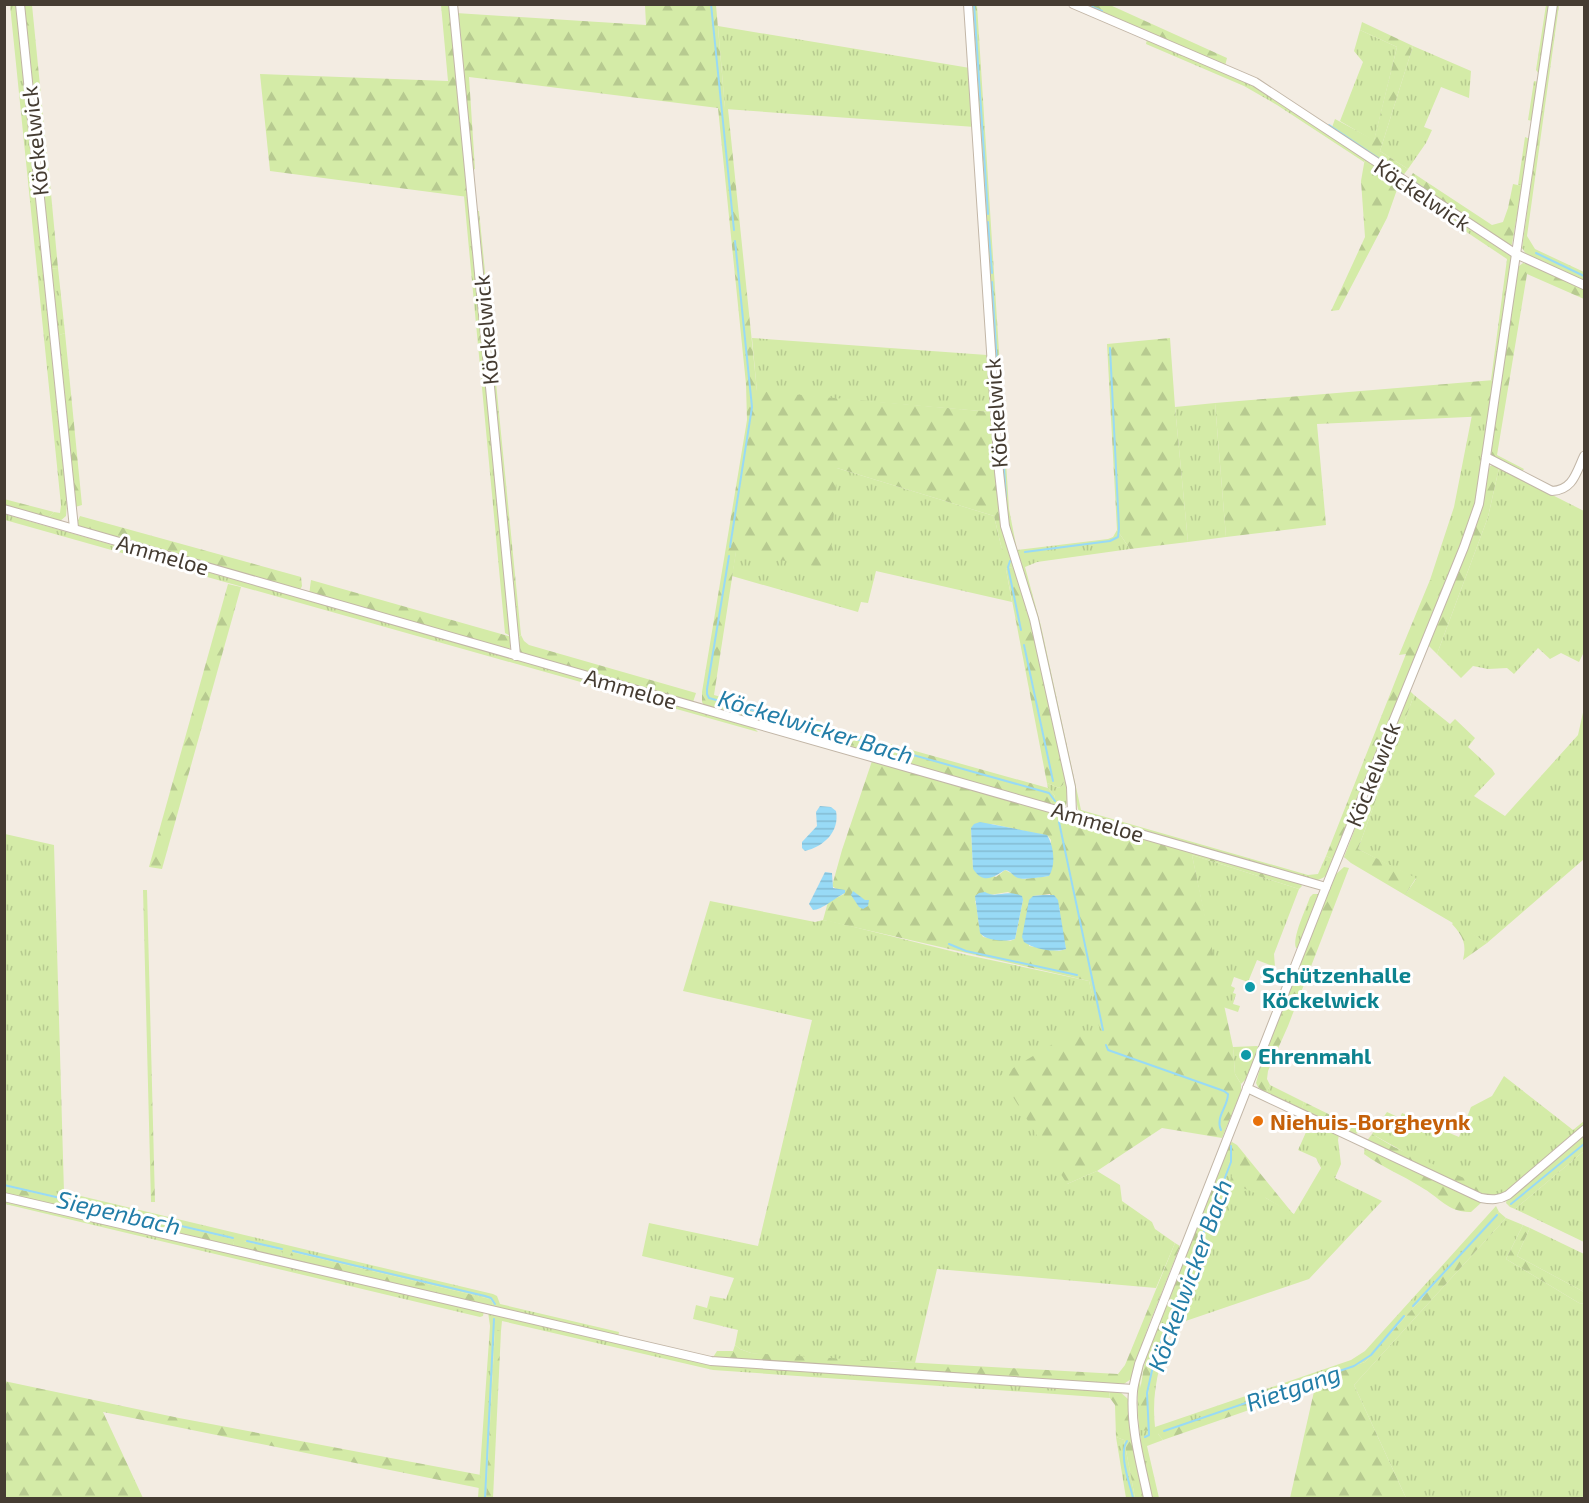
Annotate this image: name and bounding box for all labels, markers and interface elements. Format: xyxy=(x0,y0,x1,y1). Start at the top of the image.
street label: Köckelwick xyxy=(15,85,53,197)
street label: Köckelwick xyxy=(1370,152,1476,236)
street label: Köckelwick xyxy=(467,274,503,386)
street label: Köckelwick xyxy=(978,357,1012,469)
street label: Ammeloe xyxy=(114,528,212,580)
street label: Ammeloe xyxy=(582,662,680,714)
water label: Köckelwicker Bach xyxy=(715,683,917,769)
street label: Köckelwick xyxy=(1339,718,1405,830)
street label: Ammeloe xyxy=(1049,795,1147,847)
place label: Schützenhalle Köckelwick xyxy=(1262,961,1411,1012)
marker: Schützenhalle Köckelwick xyxy=(1243,980,1257,994)
place label: Ehrenmahl xyxy=(1258,1042,1372,1068)
marker: Ehrenmahl xyxy=(1239,1048,1253,1062)
place label: Niehuis-Borgheynk xyxy=(1270,1108,1471,1135)
marker: Niehuis-Borgheynk xyxy=(1251,1114,1265,1128)
water label: Köckelwicker Bach xyxy=(1141,1175,1237,1375)
water label: Siepenbach xyxy=(54,1184,184,1240)
water label: Rietgang xyxy=(1242,1357,1344,1417)

